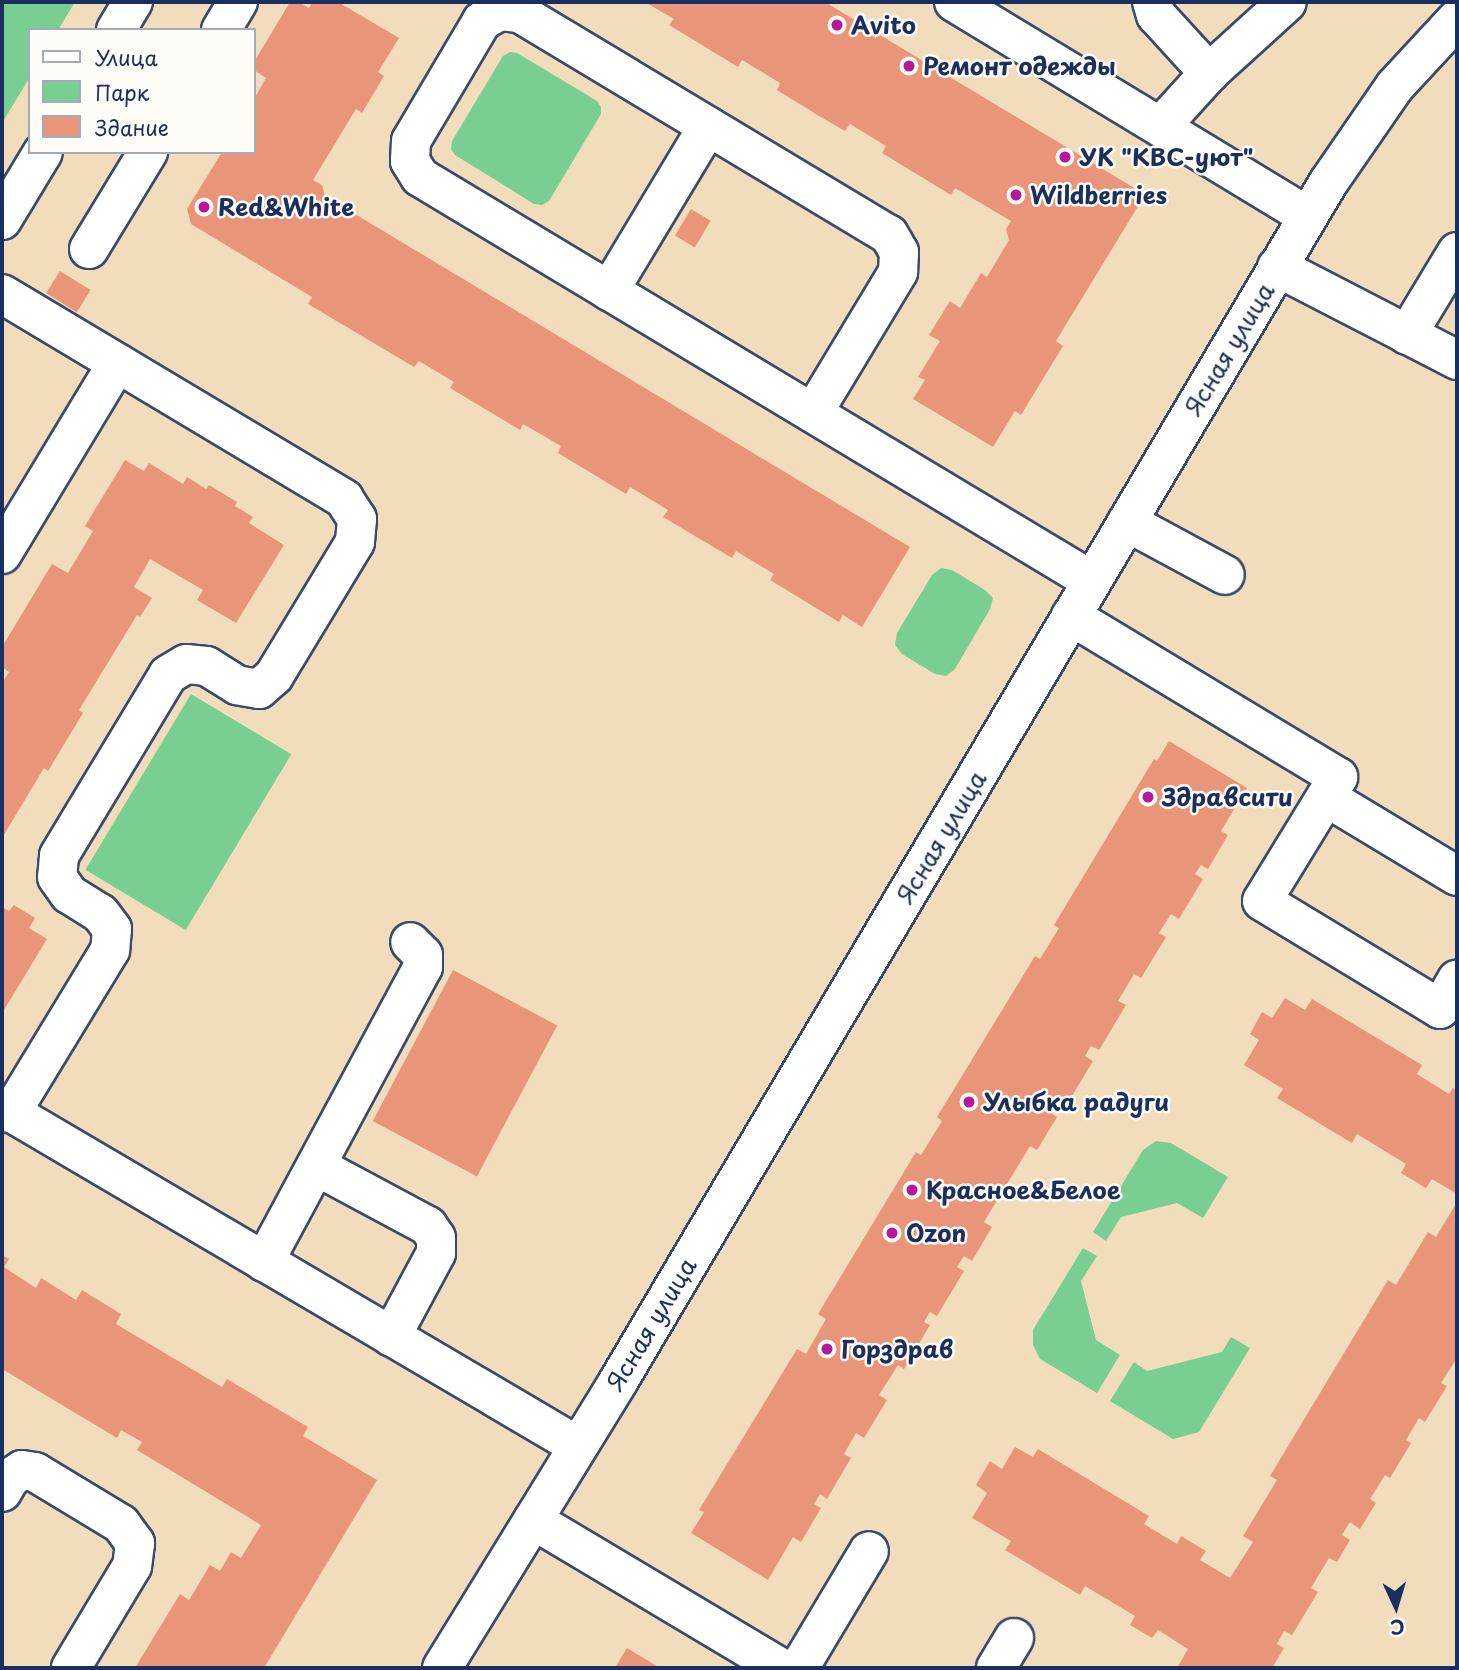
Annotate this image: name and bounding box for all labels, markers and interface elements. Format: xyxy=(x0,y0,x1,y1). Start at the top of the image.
place label: Avito xyxy=(851,11,916,39)
marker: Avito xyxy=(829,17,845,33)
legend xyxy=(28,28,256,154)
text: Улица xyxy=(95,41,158,73)
place label: Ремонт одежды xyxy=(923,52,1117,80)
marker: Ремонт одежды xyxy=(901,58,917,74)
text: Парк xyxy=(95,76,149,108)
text: Здание xyxy=(95,111,169,143)
place label: УК "КВС-уют" xyxy=(1079,143,1254,171)
marker: УК "КВС-уют" xyxy=(1057,149,1073,165)
place label: Wildberries xyxy=(1030,181,1167,209)
marker: Wildberries xyxy=(1008,187,1024,203)
place label: Red&White xyxy=(218,193,354,221)
marker: Red&White xyxy=(196,199,212,215)
street label: Ясная улица xyxy=(1178,277,1280,421)
street label: Ясная улица xyxy=(890,765,992,909)
place label: Здравсити xyxy=(1162,783,1293,811)
marker: Здравсити xyxy=(1140,789,1156,805)
place label: Улыбка радуги xyxy=(983,1088,1171,1116)
marker: Улыбка радуги xyxy=(961,1094,977,1110)
place label: Красное&Белое xyxy=(926,1176,1120,1204)
marker: Красное&Белое xyxy=(904,1182,920,1198)
place label: Ozon xyxy=(906,1219,966,1247)
marker: Ozon xyxy=(884,1225,900,1241)
street label: Ясная улица xyxy=(600,1252,702,1396)
place label: Горздрав xyxy=(841,1335,953,1363)
marker: Горздрав xyxy=(819,1341,835,1357)
north arrow xyxy=(1361,1572,1431,1642)
text: С xyxy=(1389,1613,1406,1642)

